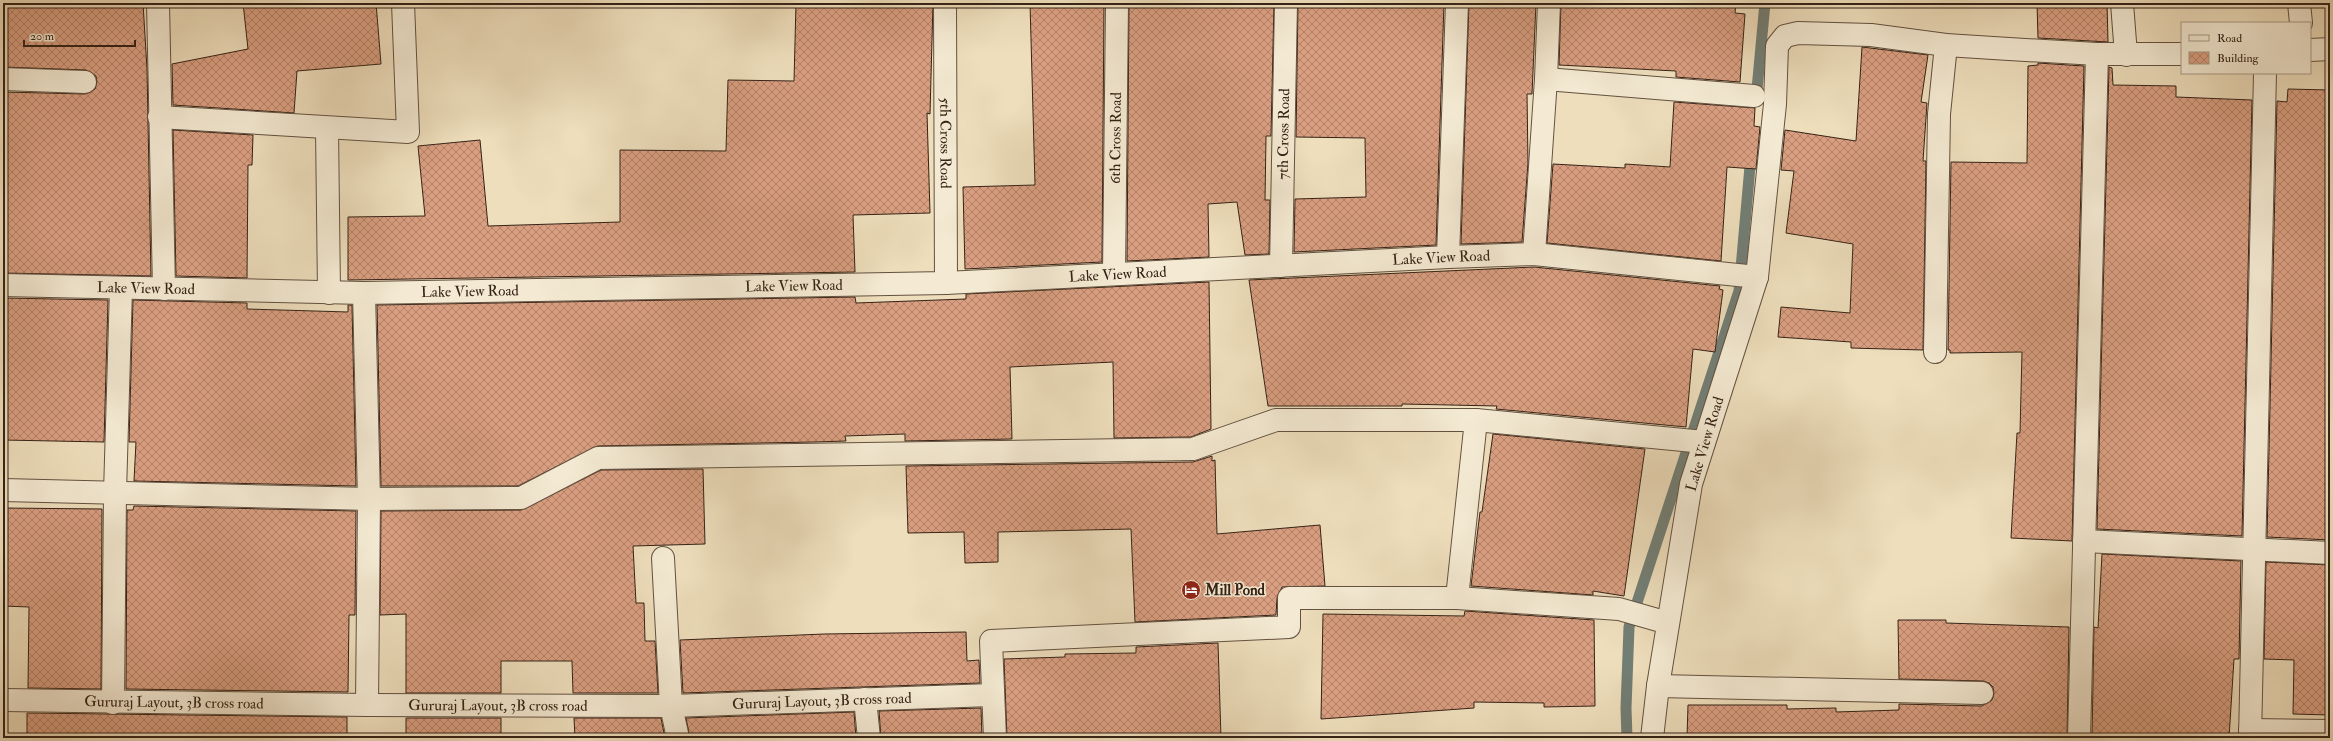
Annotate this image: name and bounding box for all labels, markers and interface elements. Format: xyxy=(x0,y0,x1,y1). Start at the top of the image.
scale bar xyxy=(24,22,135,48)
legend xyxy=(2181,22,2311,74)
text: 20 m xyxy=(30,29,55,44)
text: Road xyxy=(2217,31,2242,46)
text: Building xyxy=(2217,51,2260,66)
street label: 7th Cross Road xyxy=(1273,88,1294,180)
street label: 6th Cross Road xyxy=(1105,91,1126,184)
street label: 5th Cross Road xyxy=(936,97,955,189)
street label: Lake View Road xyxy=(1392,246,1491,269)
street label: Lake View Road xyxy=(1068,262,1168,286)
street label: Lake View Road xyxy=(745,275,844,296)
street label: Lake View Road xyxy=(97,278,196,299)
street label: Lake View Road xyxy=(421,281,520,302)
street label: Lake View Road xyxy=(1682,394,1729,494)
hotel icon: Mill Pond xyxy=(1180,579,1202,601)
place label: Mill Pond xyxy=(1204,581,1266,600)
street label: Gururaj Layout, 3B cross road xyxy=(732,688,913,713)
street label: Gururaj Layout, 3B cross road xyxy=(84,692,264,713)
street label: Gururaj Layout, 3B cross road xyxy=(408,696,588,715)

